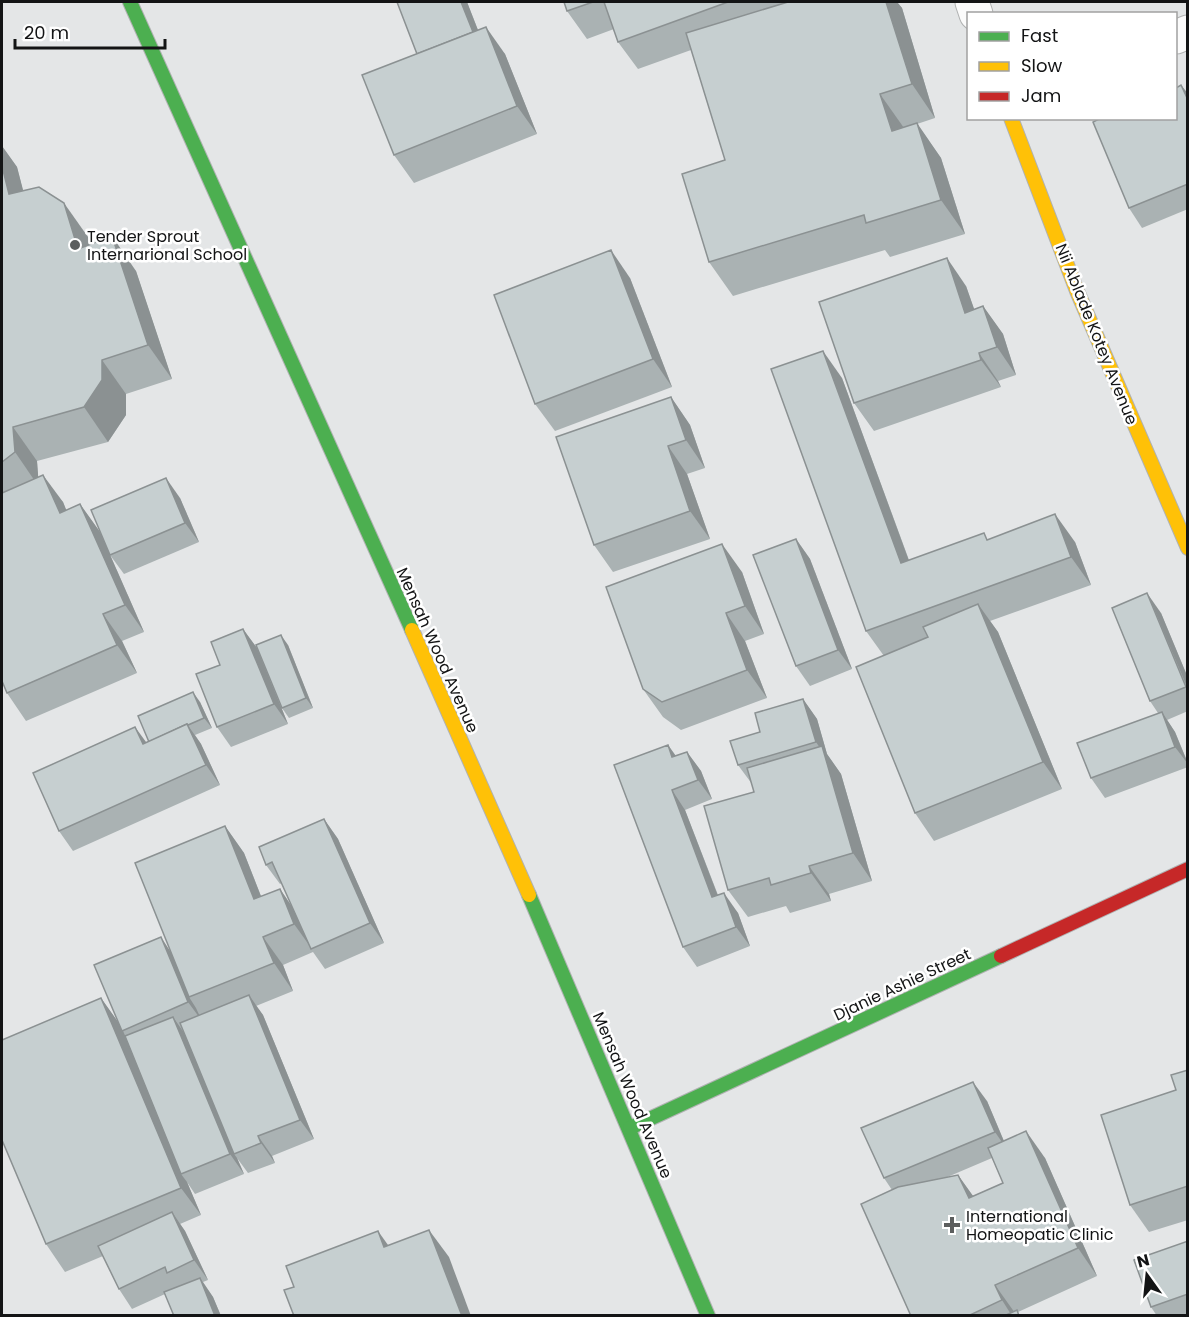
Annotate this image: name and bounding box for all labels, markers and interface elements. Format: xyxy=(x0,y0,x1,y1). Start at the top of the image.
scale bar xyxy=(15,12,165,50)
legend xyxy=(967,12,1177,120)
text: 20 m xyxy=(24,20,69,45)
text: Fast xyxy=(1021,23,1058,48)
text: Slow xyxy=(1021,53,1063,78)
text: Jam xyxy=(1021,83,1061,108)
place label: Tender Sprout Internarional School xyxy=(87,225,247,266)
marker: Tender Sprout Internarional School xyxy=(68,238,82,252)
street label: Nii Ablade Kotey Avenue xyxy=(1050,240,1144,428)
street label: Mensah Wood Avenue xyxy=(391,564,484,737)
street label: Djanie Ashie Street xyxy=(830,943,975,1026)
street label: Mensah Wood Avenue xyxy=(587,1008,678,1182)
place label: International Homeopatic Clinic xyxy=(966,1205,1114,1246)
marker: International Homeopatic Clinic xyxy=(943,1216,961,1234)
north arrow xyxy=(1117,1245,1177,1305)
text: N xyxy=(1134,1248,1152,1274)

